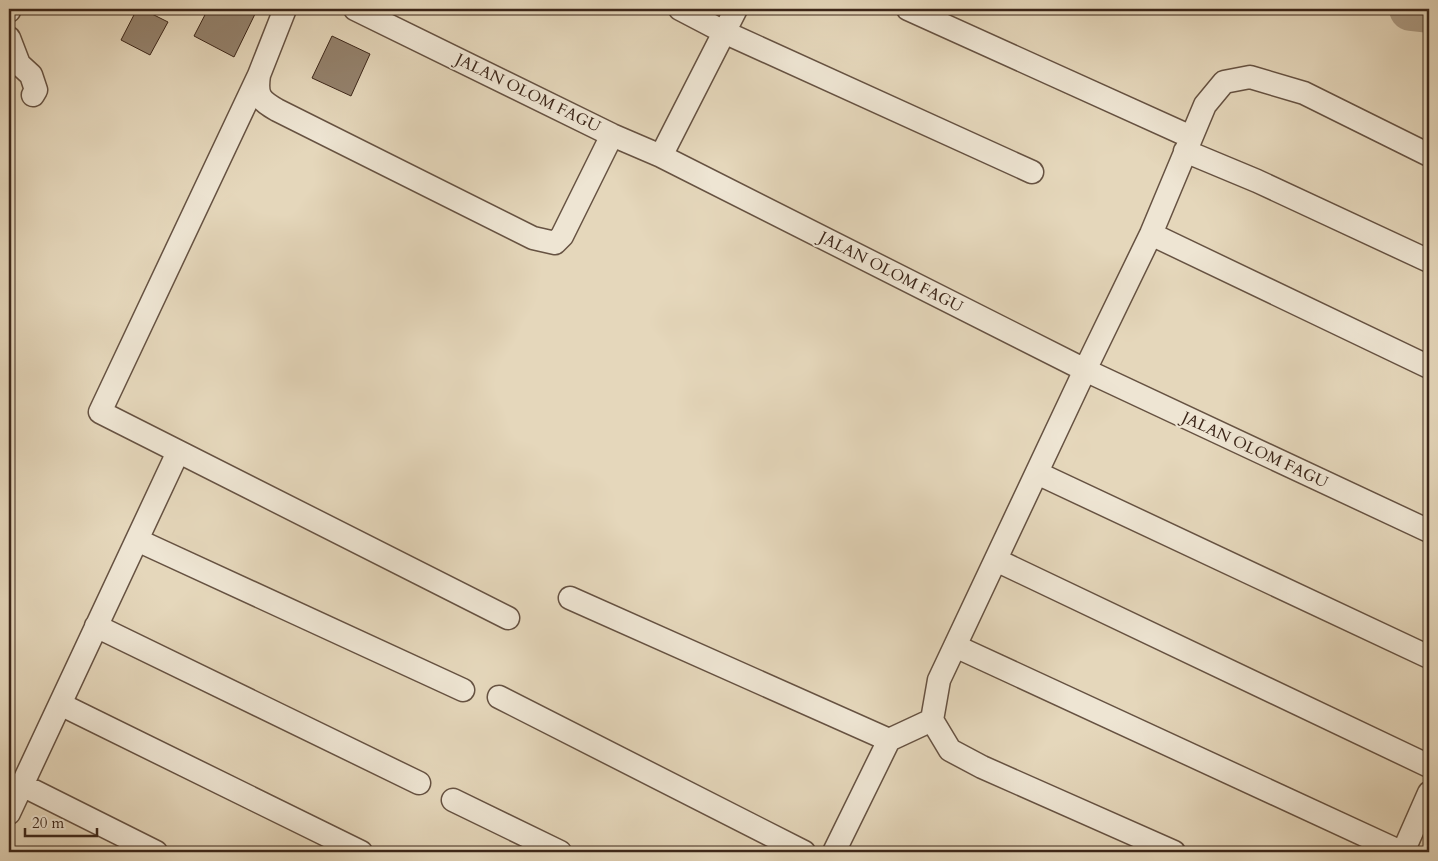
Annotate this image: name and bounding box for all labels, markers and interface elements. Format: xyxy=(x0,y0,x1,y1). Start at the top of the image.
street label: JALAN OLOM FAGU xyxy=(450,47,604,138)
street label: JALAN OLOM FAGU xyxy=(814,225,967,318)
street label: JALAN OLOM FAGU xyxy=(1177,406,1332,494)
scale bar xyxy=(25,806,98,838)
text: 20 m xyxy=(32,813,64,833)

